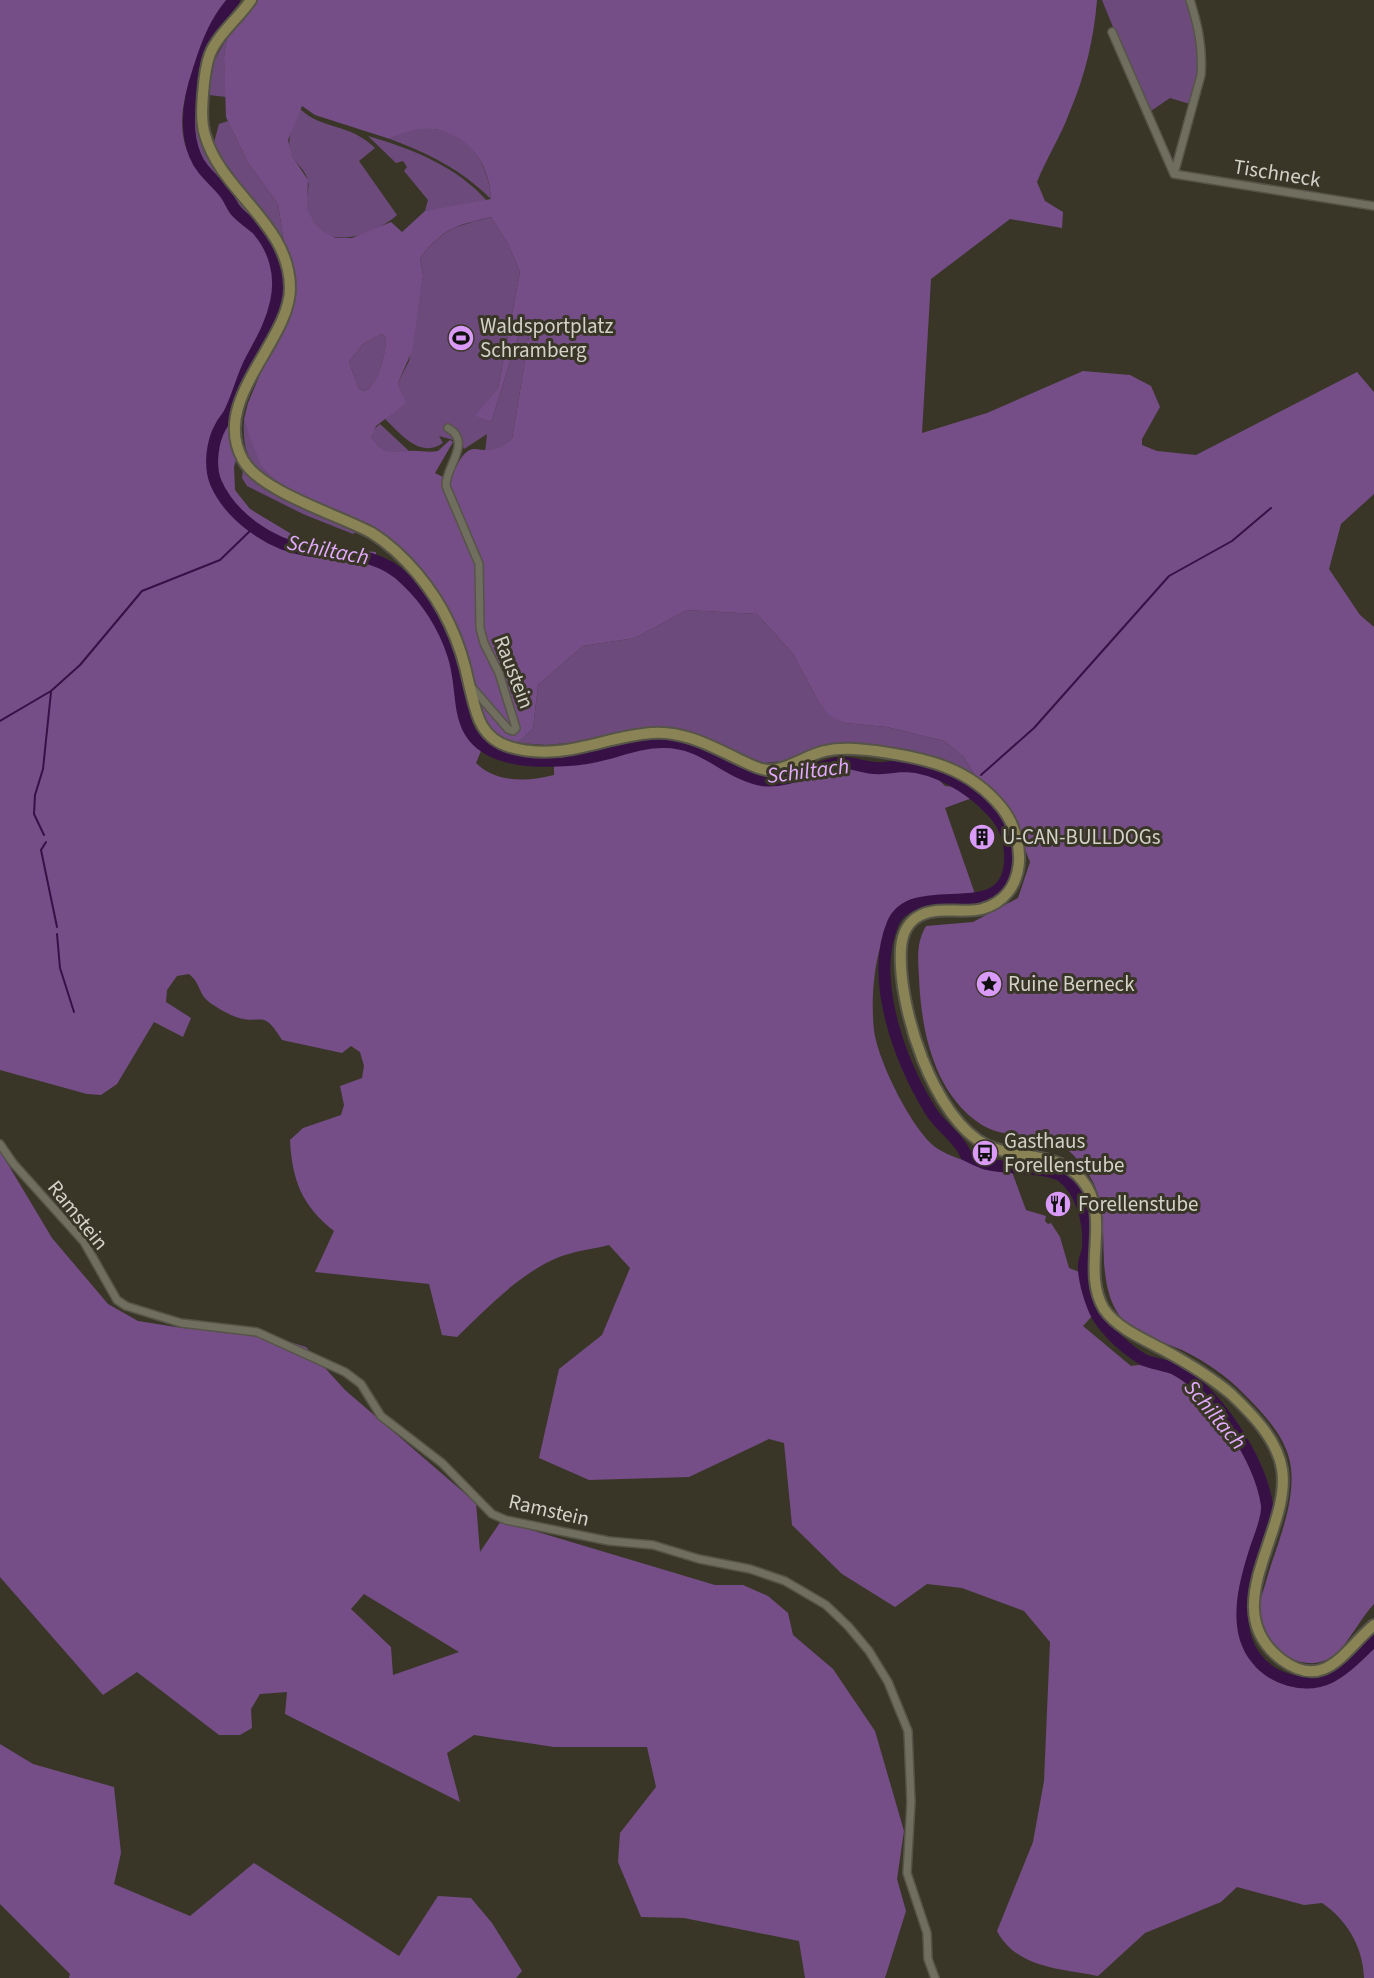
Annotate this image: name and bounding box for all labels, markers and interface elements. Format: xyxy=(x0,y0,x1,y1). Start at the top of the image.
street label: Tischneck xyxy=(1231,151,1323,195)
place label: Waldsportplatz Schramberg xyxy=(480,311,613,365)
sports icon: Waldsportplatz Schramberg xyxy=(446,323,476,353)
water label: Schiltach xyxy=(284,526,372,574)
street label: Raustein xyxy=(486,631,542,713)
water label: Schiltach xyxy=(765,750,851,792)
building icon: U-CAN-BULLDOGs xyxy=(967,822,997,852)
place label: U-CAN-BULLDOGs xyxy=(1002,822,1161,852)
place icon: Ruine Berneck xyxy=(974,969,1004,999)
place label: Ruine Berneck xyxy=(1008,969,1135,999)
place label: Gasthaus Forellenstube xyxy=(1004,1126,1125,1180)
bus stop icon: Gasthaus Forellenstube xyxy=(970,1138,1000,1168)
street label: Ramstein xyxy=(41,1174,115,1256)
restaurant icon: Forellenstube xyxy=(1043,1189,1073,1219)
place label: Forellenstube xyxy=(1078,1189,1199,1219)
water label: Schiltach xyxy=(1176,1373,1254,1457)
street label: Ramstein xyxy=(506,1486,592,1534)

